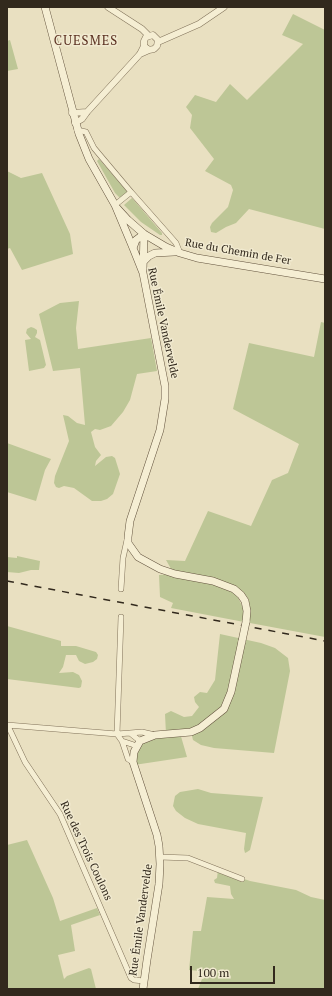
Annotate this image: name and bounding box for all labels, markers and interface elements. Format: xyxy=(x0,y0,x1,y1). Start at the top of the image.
district label: CUESMES xyxy=(54,33,118,49)
street label: Rue du Chemin de Fer xyxy=(184,236,292,268)
street label: Rue Émile Vandervelde xyxy=(145,266,181,380)
street label: Rue des Trois Coulons xyxy=(57,799,115,903)
street label: Rue Émile Vandervelde xyxy=(127,863,155,977)
scale bar xyxy=(192,958,277,984)
text: 100 m xyxy=(197,965,229,980)

